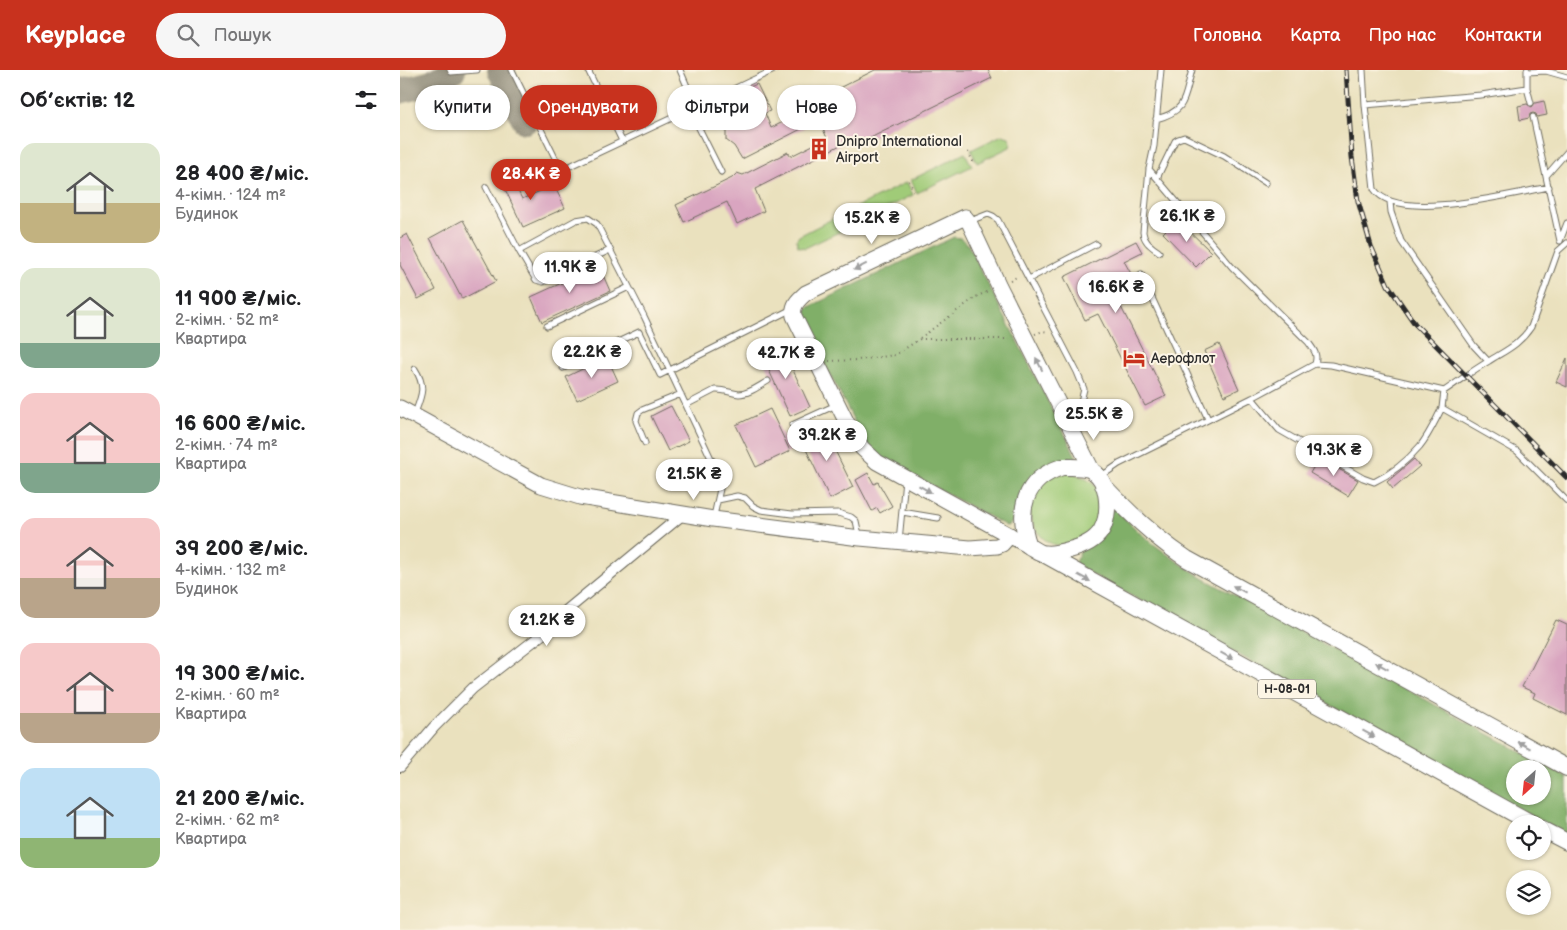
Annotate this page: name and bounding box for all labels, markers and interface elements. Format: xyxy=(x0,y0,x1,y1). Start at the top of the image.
search box xyxy=(156,13,506,58)
text: Keyplace xyxy=(25,21,126,50)
icon: search xyxy=(174,21,202,49)
text: Пошук xyxy=(214,24,271,47)
text: Головна xyxy=(1193,25,1262,46)
text: Карта xyxy=(1290,25,1341,46)
text: Про нас xyxy=(1369,25,1436,46)
text: Контакти xyxy=(1464,25,1542,46)
chip: Купити xyxy=(415,85,510,130)
chip: Орендувати xyxy=(520,85,657,130)
chip: Фільтри xyxy=(667,85,767,130)
chip: Нове xyxy=(777,85,856,130)
icon: filters xyxy=(352,86,380,114)
text: Об’єктів: 12 xyxy=(20,88,135,113)
place label: Dnipro International Airport xyxy=(836,133,962,166)
building icon: Dnipro International Airport xyxy=(806,136,832,162)
pin: 28.4K ₴ xyxy=(485,158,577,201)
text: 28 400 ₴/міс. xyxy=(175,161,309,186)
icon: home xyxy=(60,163,120,223)
text: 28.4K ₴ xyxy=(502,165,560,184)
text: 4-кімн. · 124 m² xyxy=(175,186,286,205)
pin: 26.1K ₴ xyxy=(1141,200,1233,243)
pin: 15.2K ₴ xyxy=(826,202,918,245)
text: Будинок xyxy=(175,205,238,224)
text: 26.1K ₴ xyxy=(1159,207,1215,226)
text: 15.2K ₴ xyxy=(845,209,899,228)
pin: 11.9K ₴ xyxy=(524,252,616,294)
text: 11.9K ₴ xyxy=(544,258,596,277)
one-way arrow xyxy=(852,263,867,271)
pin: 16.6K ₴ xyxy=(1070,272,1162,314)
text: 16.6K ₴ xyxy=(1088,278,1144,297)
text: 11 900 ₴/міс. xyxy=(175,286,301,311)
icon: home xyxy=(60,288,120,348)
text: 2-кімн. · 52 m² xyxy=(175,311,279,330)
text: Квартира xyxy=(175,330,247,349)
pin: 22.2K ₴ xyxy=(546,336,638,379)
pin: 42.7K ₴ xyxy=(740,338,832,380)
text: 22.2K ₴ xyxy=(563,343,621,362)
text: 42.7K ₴ xyxy=(757,344,815,363)
hotel icon: Аерофлот xyxy=(1121,345,1147,371)
place label: Аерофлот xyxy=(1150,350,1216,367)
one-way arrow xyxy=(1035,357,1043,371)
pin: 25.5K ₴ xyxy=(1048,398,1140,441)
text: 25.5K ₴ xyxy=(1065,405,1123,424)
text: 16 600 ₴/міс. xyxy=(175,411,305,436)
icon: home xyxy=(60,413,120,473)
pin: 39.2K ₴ xyxy=(781,420,873,462)
text: 39.2K ₴ xyxy=(798,426,856,445)
pin: 19.3K ₴ xyxy=(1288,434,1380,477)
text: 2-кімн. · 74 m² xyxy=(175,436,278,455)
text: 19.3K ₴ xyxy=(1307,441,1361,460)
text: Квартира xyxy=(175,455,247,474)
pin: 21.5K ₴ xyxy=(648,458,740,501)
text: 21.5K ₴ xyxy=(667,465,721,484)
one-way arrow xyxy=(918,485,932,493)
text: 39 200 ₴/міс. xyxy=(175,536,308,561)
icon: home xyxy=(60,538,120,598)
text: 4-кімн. · 132 m² xyxy=(175,561,286,580)
one-way arrow xyxy=(1077,574,1091,582)
text: Будинок xyxy=(175,580,238,599)
one-way arrow xyxy=(1232,585,1246,593)
pin: 21.2K ₴ xyxy=(501,604,593,647)
text: 21.2K ₴ xyxy=(520,611,574,630)
one-way arrow xyxy=(1219,652,1234,660)
text: 19 300 ₴/міс. xyxy=(175,661,305,686)
one-way arrow xyxy=(1375,662,1388,671)
icon: home xyxy=(60,663,120,723)
road number: Н-08-01 xyxy=(1258,680,1316,698)
text: 2-кімн. · 60 m² xyxy=(175,686,280,705)
text: Квартира xyxy=(175,705,247,724)
one-way arrow xyxy=(1362,730,1377,738)
one-way arrow xyxy=(1517,740,1531,749)
north arrow xyxy=(1506,760,1551,805)
map controls xyxy=(1506,760,1551,915)
text: 21 200 ₴/міс. xyxy=(175,786,304,811)
icon: home xyxy=(60,788,120,848)
text: 2-кімн. · 62 m² xyxy=(175,811,280,830)
button: locate xyxy=(1506,815,1551,860)
text: Квартира xyxy=(175,830,247,849)
button: layers xyxy=(1506,870,1551,915)

